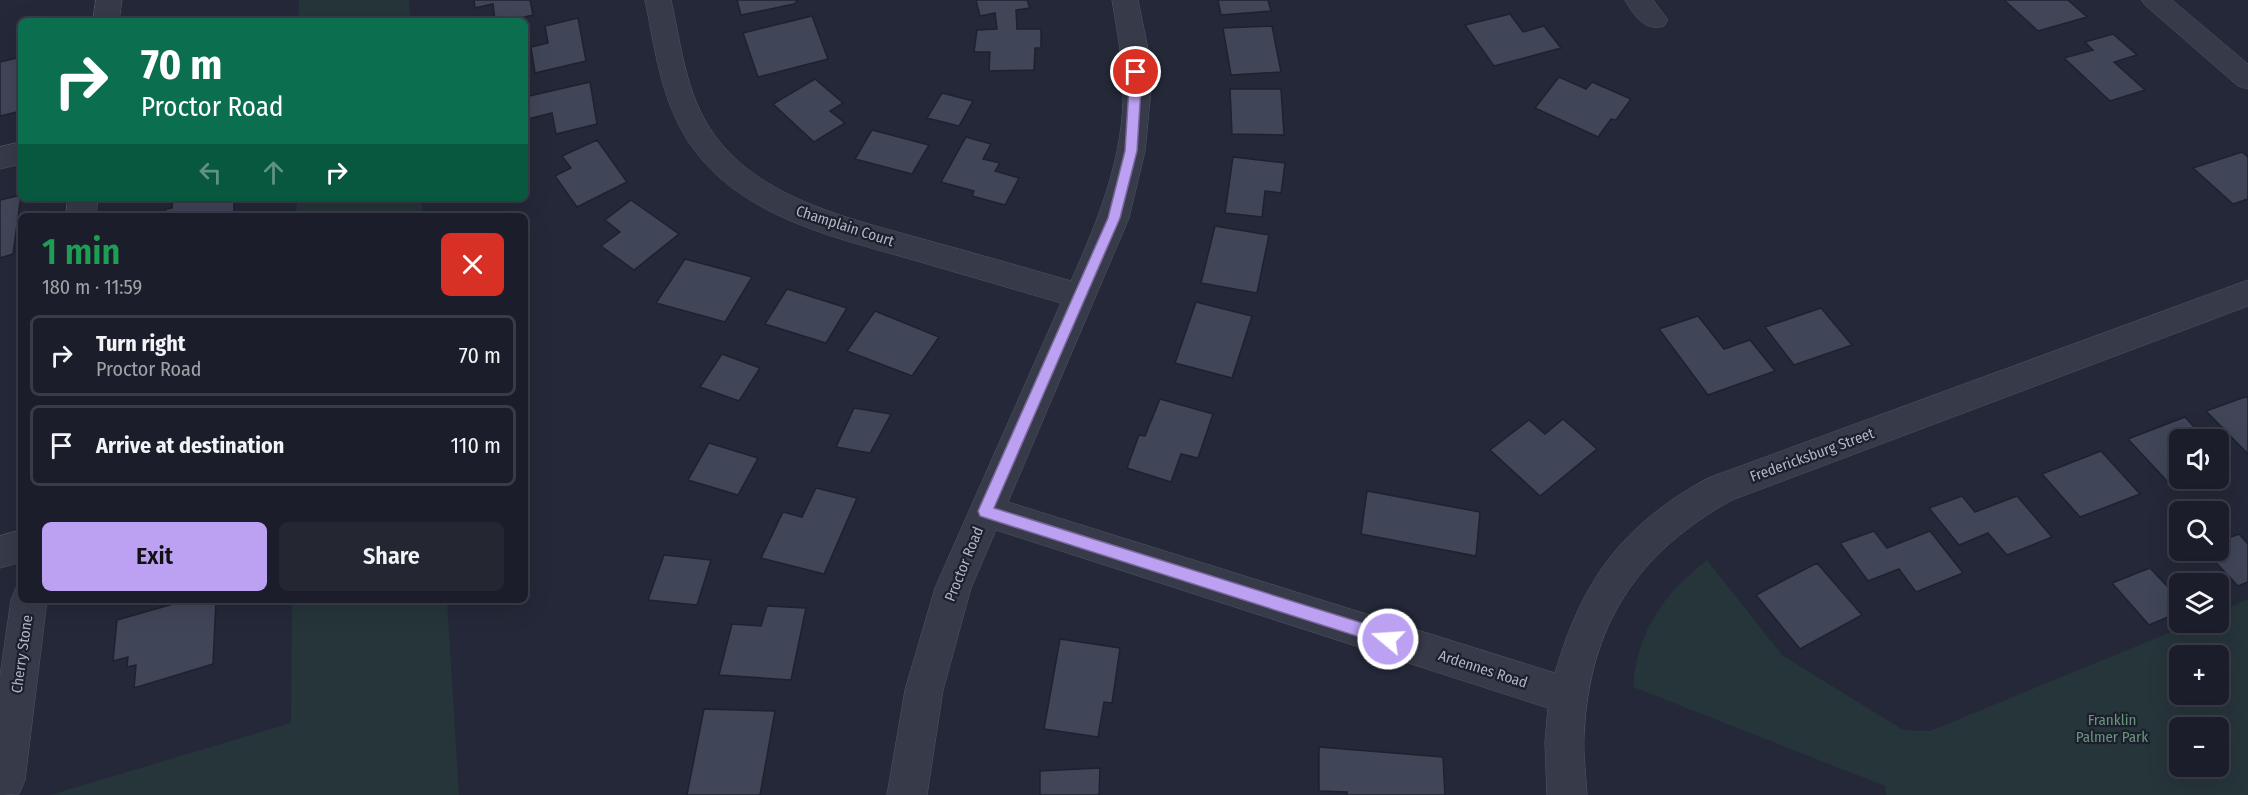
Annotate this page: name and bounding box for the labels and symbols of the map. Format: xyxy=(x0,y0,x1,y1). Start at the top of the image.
pin xyxy=(1110,46,1161,97)
street label: Champlain Court xyxy=(794,202,896,250)
street label: Fredericksburg Street xyxy=(1747,424,1877,486)
street label: Proctor Road xyxy=(941,524,987,604)
position arrow xyxy=(1356,607,1420,671)
street label: Cherry Stone xyxy=(8,614,36,694)
street label: Ardennes Road xyxy=(1436,646,1530,692)
park label: Franklin Palmer Park xyxy=(2076,711,2148,746)

